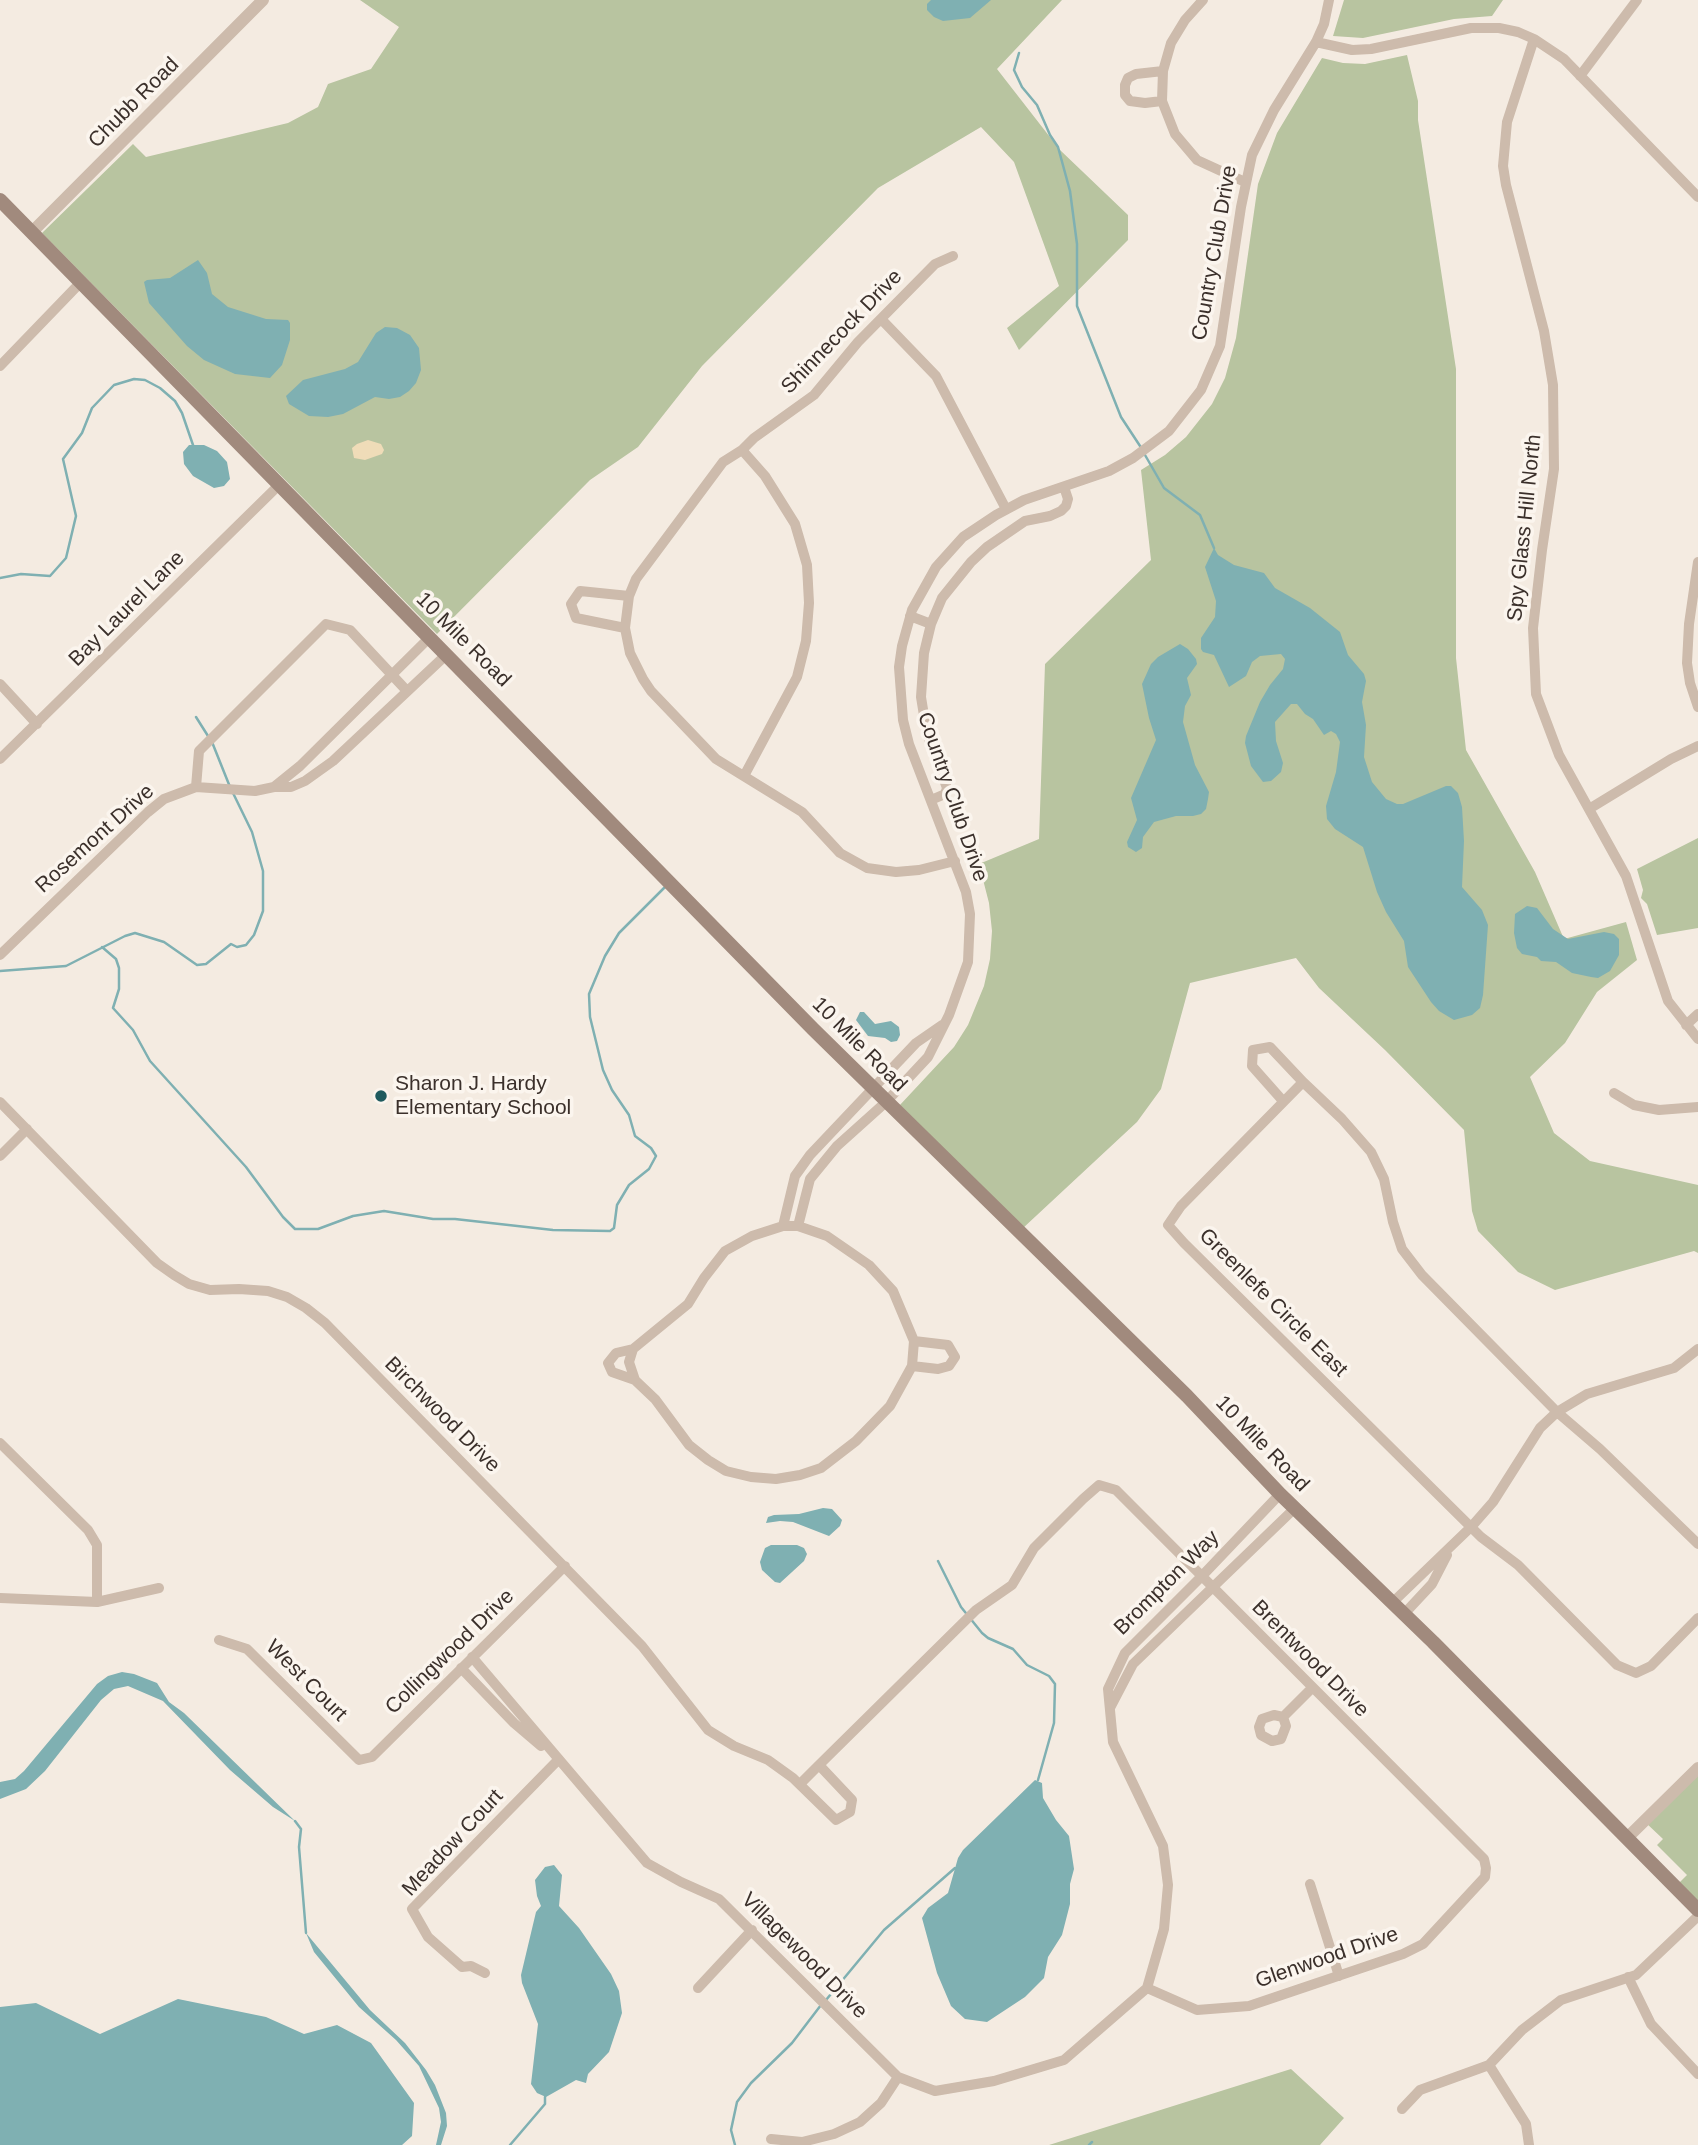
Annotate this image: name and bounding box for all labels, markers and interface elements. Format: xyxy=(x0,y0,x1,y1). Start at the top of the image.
street label: Chubb Road xyxy=(83,52,185,154)
street label: Country Club Drive xyxy=(1187,163,1243,343)
street label: Shinnecock Drive xyxy=(776,264,908,400)
street label: Spy Glass Hill North xyxy=(1503,433,1547,623)
street label: Bay Laurel Lane xyxy=(64,546,190,672)
street label: 10 Mile Road xyxy=(410,587,516,693)
street label: Country Club Drive xyxy=(911,709,993,885)
street label: Rosemont Drive xyxy=(31,779,159,899)
street label: 10 Mile Road xyxy=(806,992,912,1098)
place label: Sharon J. Hardy Elementary School xyxy=(395,1071,571,1121)
marker: Sharon J. Hardy Elementary School xyxy=(373,1088,389,1104)
street label: Greenlefe Circle East xyxy=(1194,1224,1352,1382)
street label: Birchwood Drive xyxy=(379,1352,505,1478)
street label: 10 Mile Road xyxy=(1210,1391,1314,1497)
street label: Brompton Way xyxy=(1109,1525,1225,1641)
street label: Collingwood Drive xyxy=(380,1584,520,1720)
street label: Brentwood Drive xyxy=(1246,1595,1374,1723)
street label: West Court xyxy=(260,1635,352,1727)
street label: Meadow Court xyxy=(397,1784,509,1902)
street label: Villagewood Drive xyxy=(736,1888,872,2024)
street label: Glenwood Drive xyxy=(1252,1922,1402,1994)

